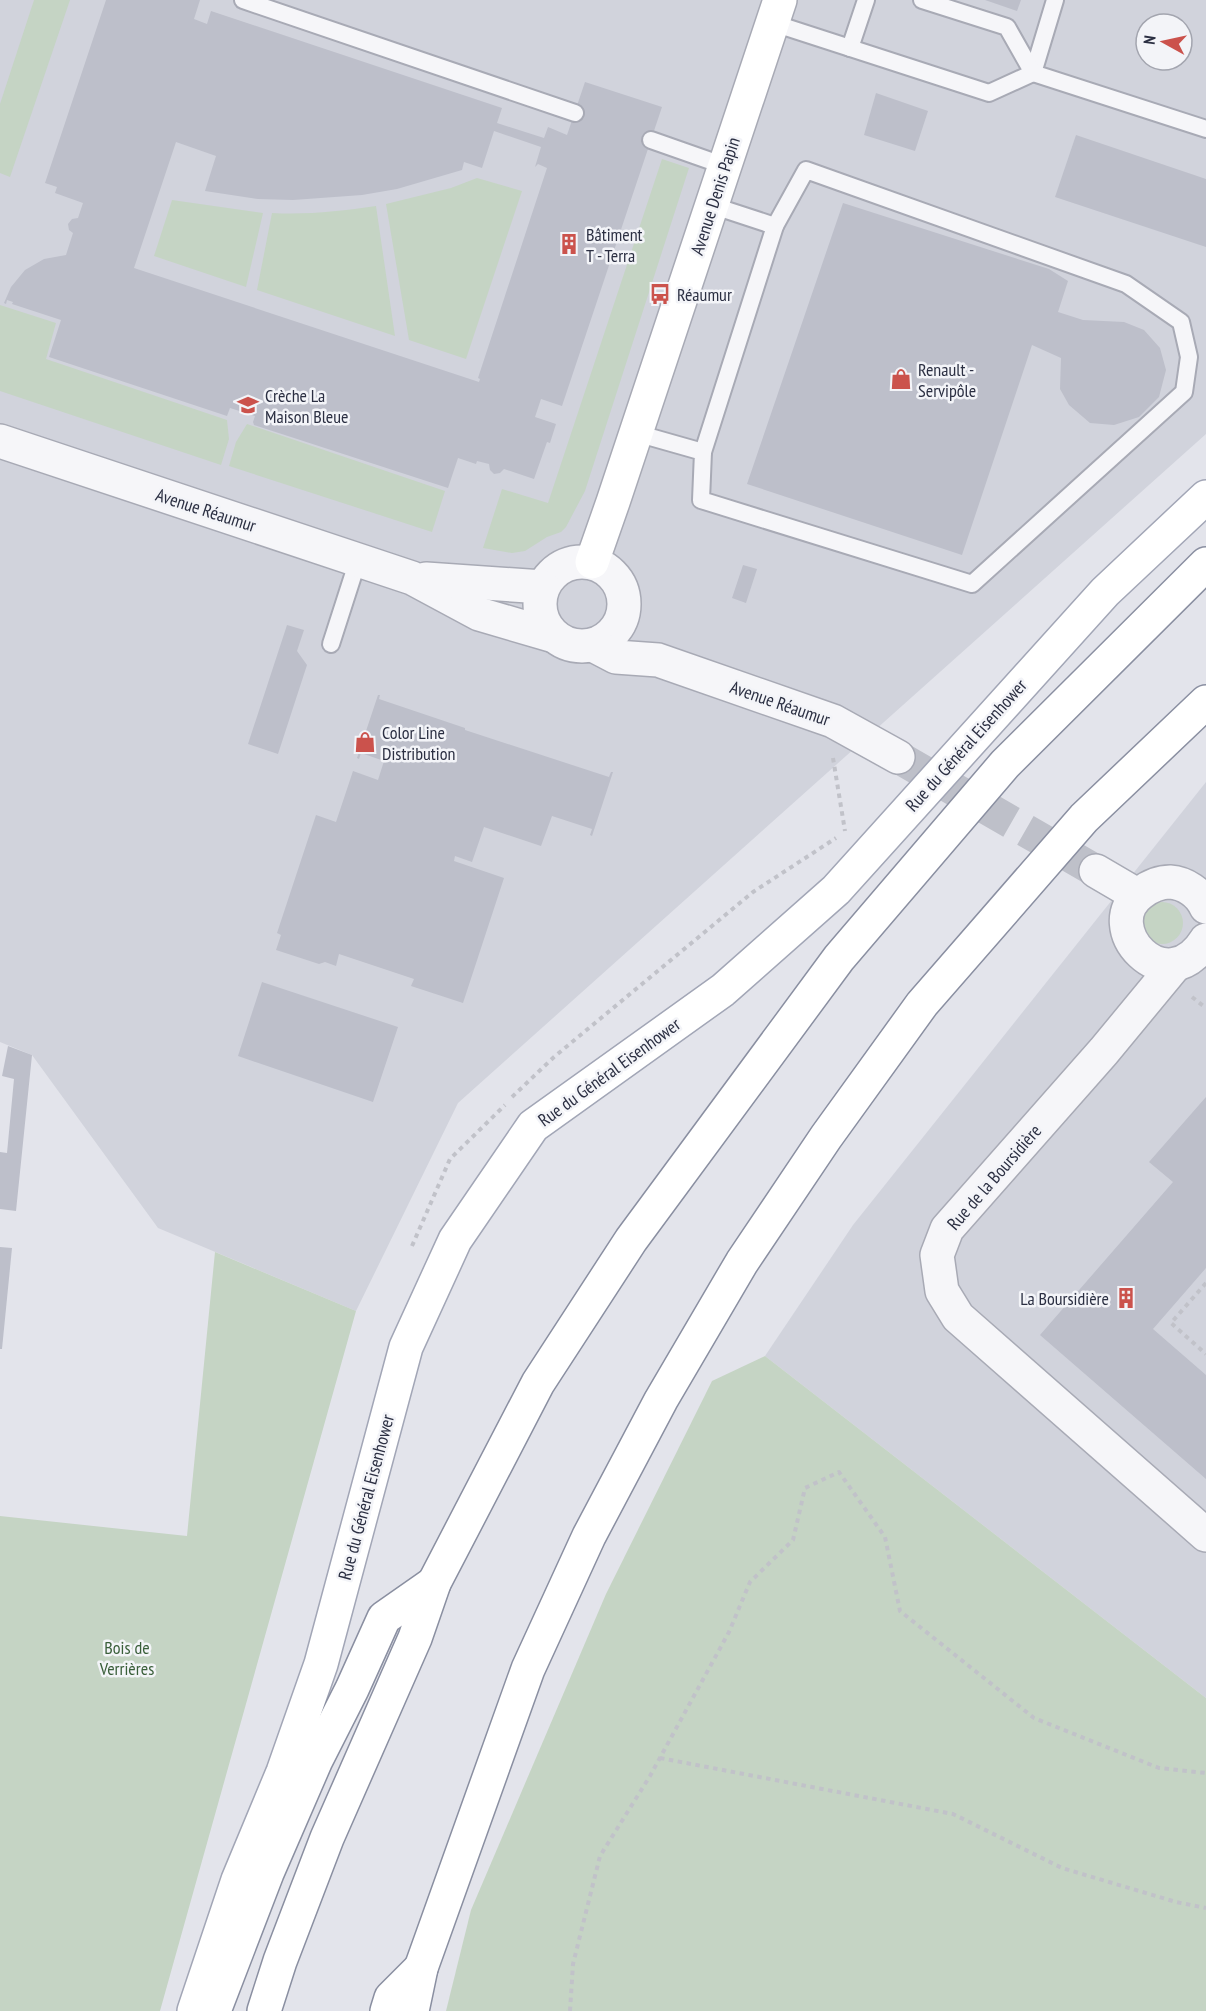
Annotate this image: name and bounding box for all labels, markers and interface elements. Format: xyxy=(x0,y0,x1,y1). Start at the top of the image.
north arrow xyxy=(1134,12,1194,72)
text: N xyxy=(1139,34,1160,46)
street label: Avenue Denis Papin xyxy=(685,134,745,258)
place label: Bâtiment T - Terra xyxy=(586,223,643,267)
building icon: Bâtiment T - Terra xyxy=(557,232,581,256)
bus stop icon: Réaumur xyxy=(648,282,672,306)
place label: Réaumur xyxy=(677,283,732,306)
place label: Renault - Servipôle xyxy=(918,358,976,402)
shop icon: Renault - Servipôle xyxy=(889,367,913,391)
place label: Crèche La Maison Bleue xyxy=(265,384,349,428)
school or university icon: Crèche La Maison Bleue xyxy=(236,393,260,417)
street label: Avenue Réaumur xyxy=(153,483,259,537)
street label: Rue du Général Eisenhower xyxy=(900,674,1032,816)
street label: Avenue Réaumur xyxy=(727,675,833,731)
place label: Color Line Distribution xyxy=(382,721,455,765)
shop icon: Color Line Distribution xyxy=(353,730,377,754)
street label: Rue du Général Eisenhower xyxy=(533,1013,685,1131)
street label: Rue de la Boursidière xyxy=(942,1119,1046,1235)
building icon: La Boursidière xyxy=(1114,1286,1138,1310)
place label: La Boursidière xyxy=(1020,1287,1109,1310)
street label: Rue du Général Eisenhower xyxy=(333,1412,399,1582)
park label: Bois de Verrières xyxy=(99,1636,154,1680)

